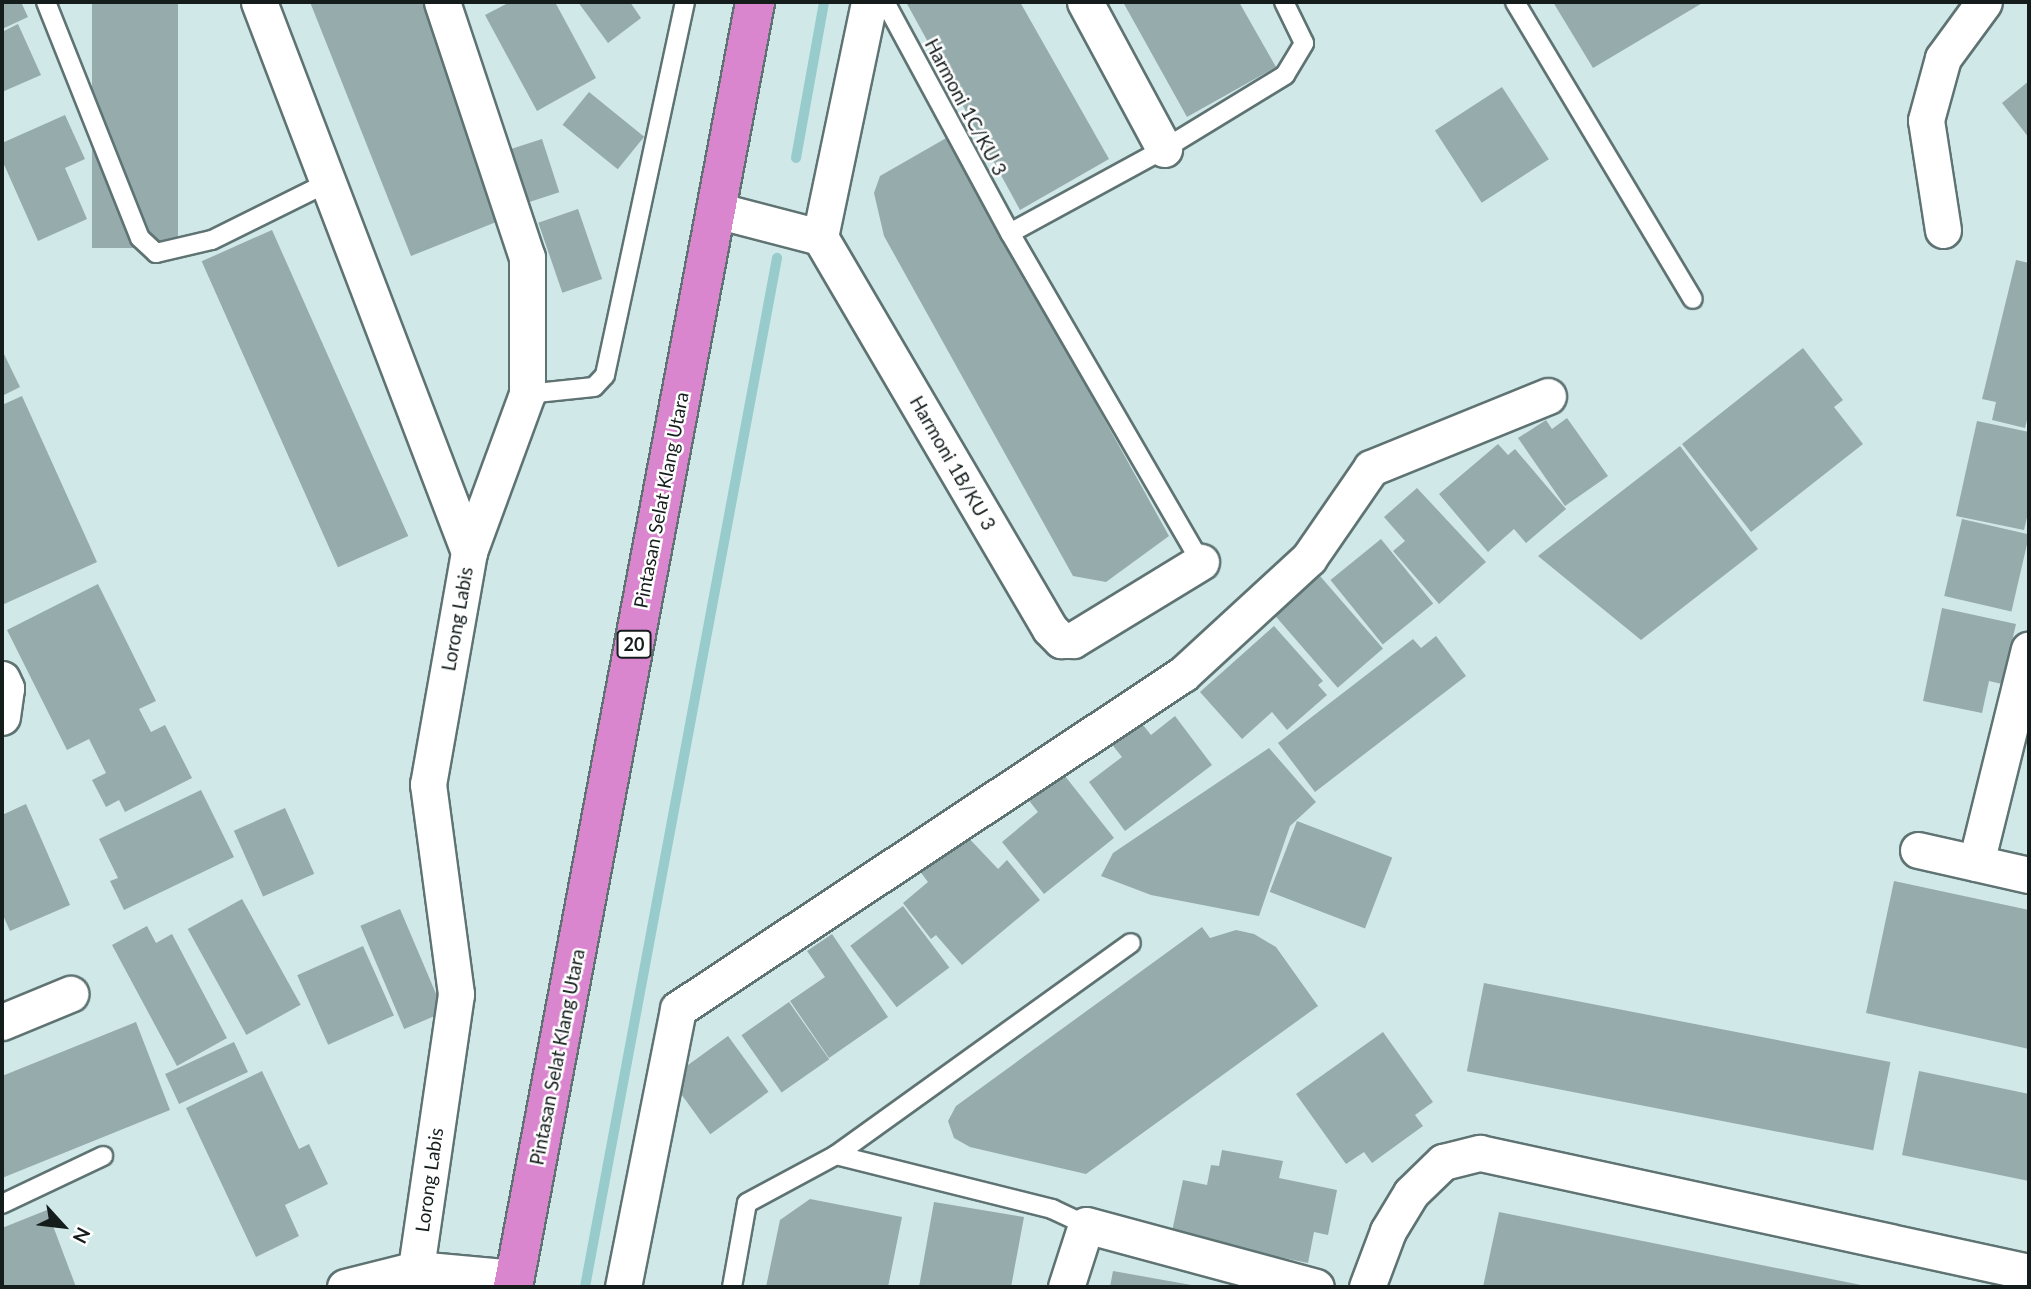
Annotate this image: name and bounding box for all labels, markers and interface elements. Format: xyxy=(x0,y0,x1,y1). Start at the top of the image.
street label: Harmoni 1C/KU 3 xyxy=(920,35,1012,179)
street label: Pintasan Selat Klang Utara xyxy=(629,390,693,610)
street label: Harmoni 1B/KU 3 xyxy=(905,392,1001,534)
street label: Lorong Labis xyxy=(437,565,477,673)
road number: 20 xyxy=(616,630,652,658)
street label: Pintasan Selat Klang Utara xyxy=(525,947,589,1167)
street label: Lorong Labis xyxy=(410,1126,448,1234)
north arrow xyxy=(28,1191,98,1261)
text: N xyxy=(69,1224,96,1247)

